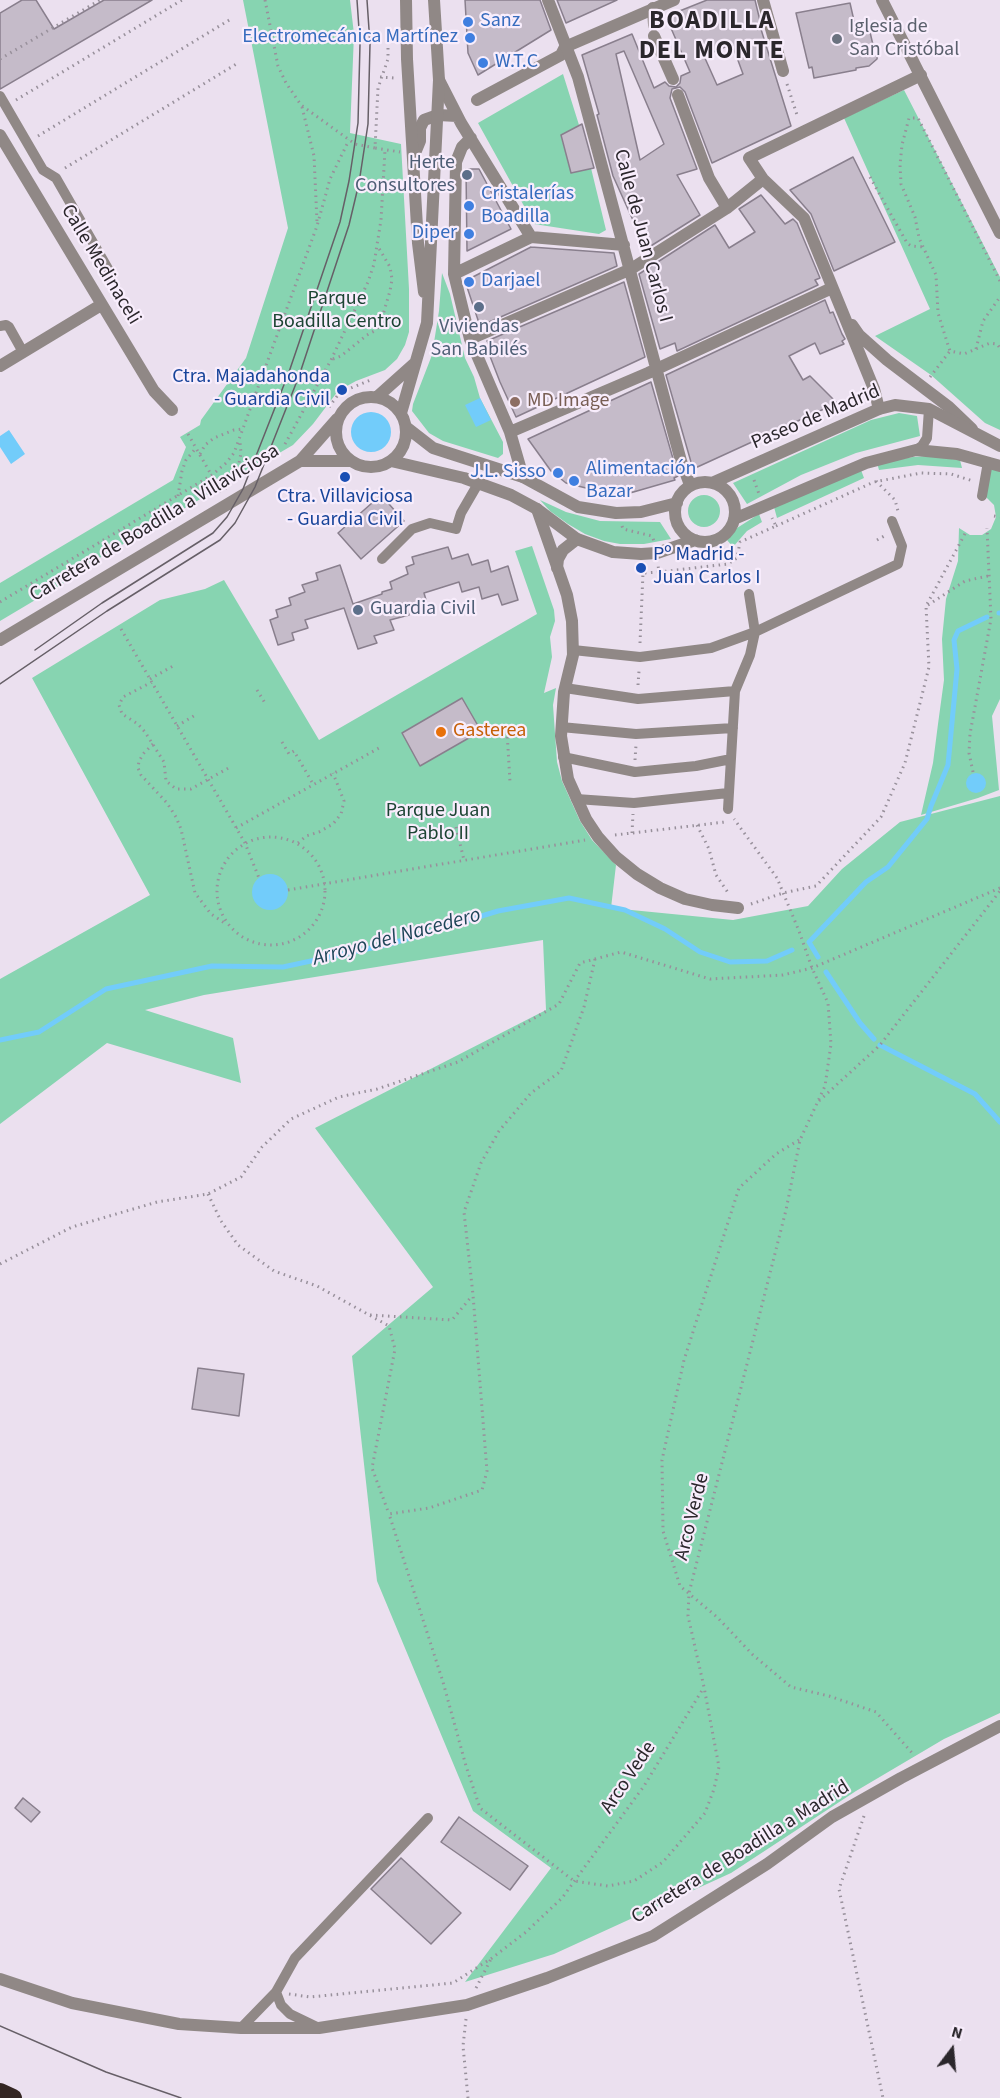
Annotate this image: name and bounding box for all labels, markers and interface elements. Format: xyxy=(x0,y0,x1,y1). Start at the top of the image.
district label: BOADILLA DEL MONTE xyxy=(639,6,785,67)
place label: Sanz xyxy=(480,10,520,34)
marker: Sanz xyxy=(461,15,475,29)
place label: Iglesia de San Cristóbal xyxy=(849,16,959,63)
place label: Electromecánica Martínez xyxy=(242,26,458,50)
marker: Electromecánica Martínez xyxy=(463,31,477,45)
marker: Iglesia de San Cristóbal xyxy=(830,32,844,46)
place label: W.T.C xyxy=(495,51,538,75)
marker: W.T.C xyxy=(476,56,490,70)
street label: Calle de Juan Carlos I xyxy=(607,147,677,325)
place label: Herte Consultores xyxy=(355,152,455,199)
marker: Herte Consultores xyxy=(460,168,474,182)
place label: Cristalerías Boadilla xyxy=(481,183,574,230)
marker: Cristalerías Boadilla xyxy=(462,199,476,213)
street label: Calle Medinaceli xyxy=(55,201,145,329)
place label: Diper xyxy=(412,222,457,246)
marker: Diper xyxy=(462,227,476,241)
place label: Darjael xyxy=(481,270,540,294)
marker: Darjael xyxy=(462,275,476,289)
park label: Parque Boadilla Centro xyxy=(272,288,402,335)
marker: Viviendas San Babilés xyxy=(472,300,486,314)
place label: Viviendas San Babilés xyxy=(431,316,527,363)
place label: Ctra. Majadahonda - Guardia Civil xyxy=(172,366,330,413)
street label: Paseo de Madrid xyxy=(748,380,884,456)
marker: Ctra. Majadahonda - Guardia Civil xyxy=(335,383,349,397)
place label: MD Image xyxy=(527,390,609,414)
marker: MD Image xyxy=(508,395,522,409)
street label: Carretera de Boadilla a Villaviciosa xyxy=(26,440,284,608)
place label: Alimentación Bazar xyxy=(586,458,697,505)
place label: J.L. Sisso xyxy=(470,461,546,485)
marker: J.L. Sisso xyxy=(551,466,565,480)
marker: Ctra. Villaviciosa - Guardia Civil xyxy=(338,470,352,484)
marker: Alimentación Bazar xyxy=(567,474,581,488)
place label: Ctra. Villaviciosa - Guardia Civil xyxy=(277,486,413,533)
place label: Pº Madrid - Juan Carlos I xyxy=(653,544,760,591)
marker: Pº Madrid - Juan Carlos I xyxy=(634,561,648,575)
place label: Guardia Civil xyxy=(370,598,476,622)
marker: Guardia Civil xyxy=(351,603,365,617)
place label: Gasterea xyxy=(453,720,526,744)
marker: Gasterea xyxy=(434,725,448,739)
park label: Parque Juan Pablo II xyxy=(386,800,490,847)
water label: Arroyo del Nacedero xyxy=(310,903,484,973)
street label: Arco Verde xyxy=(671,1471,715,1563)
street label: Arco Vede xyxy=(596,1737,662,1819)
street label: Carretera de Boadilla a Madrid xyxy=(628,1776,854,1930)
north arrow xyxy=(922,2020,982,2080)
text: N xyxy=(949,2021,965,2045)

